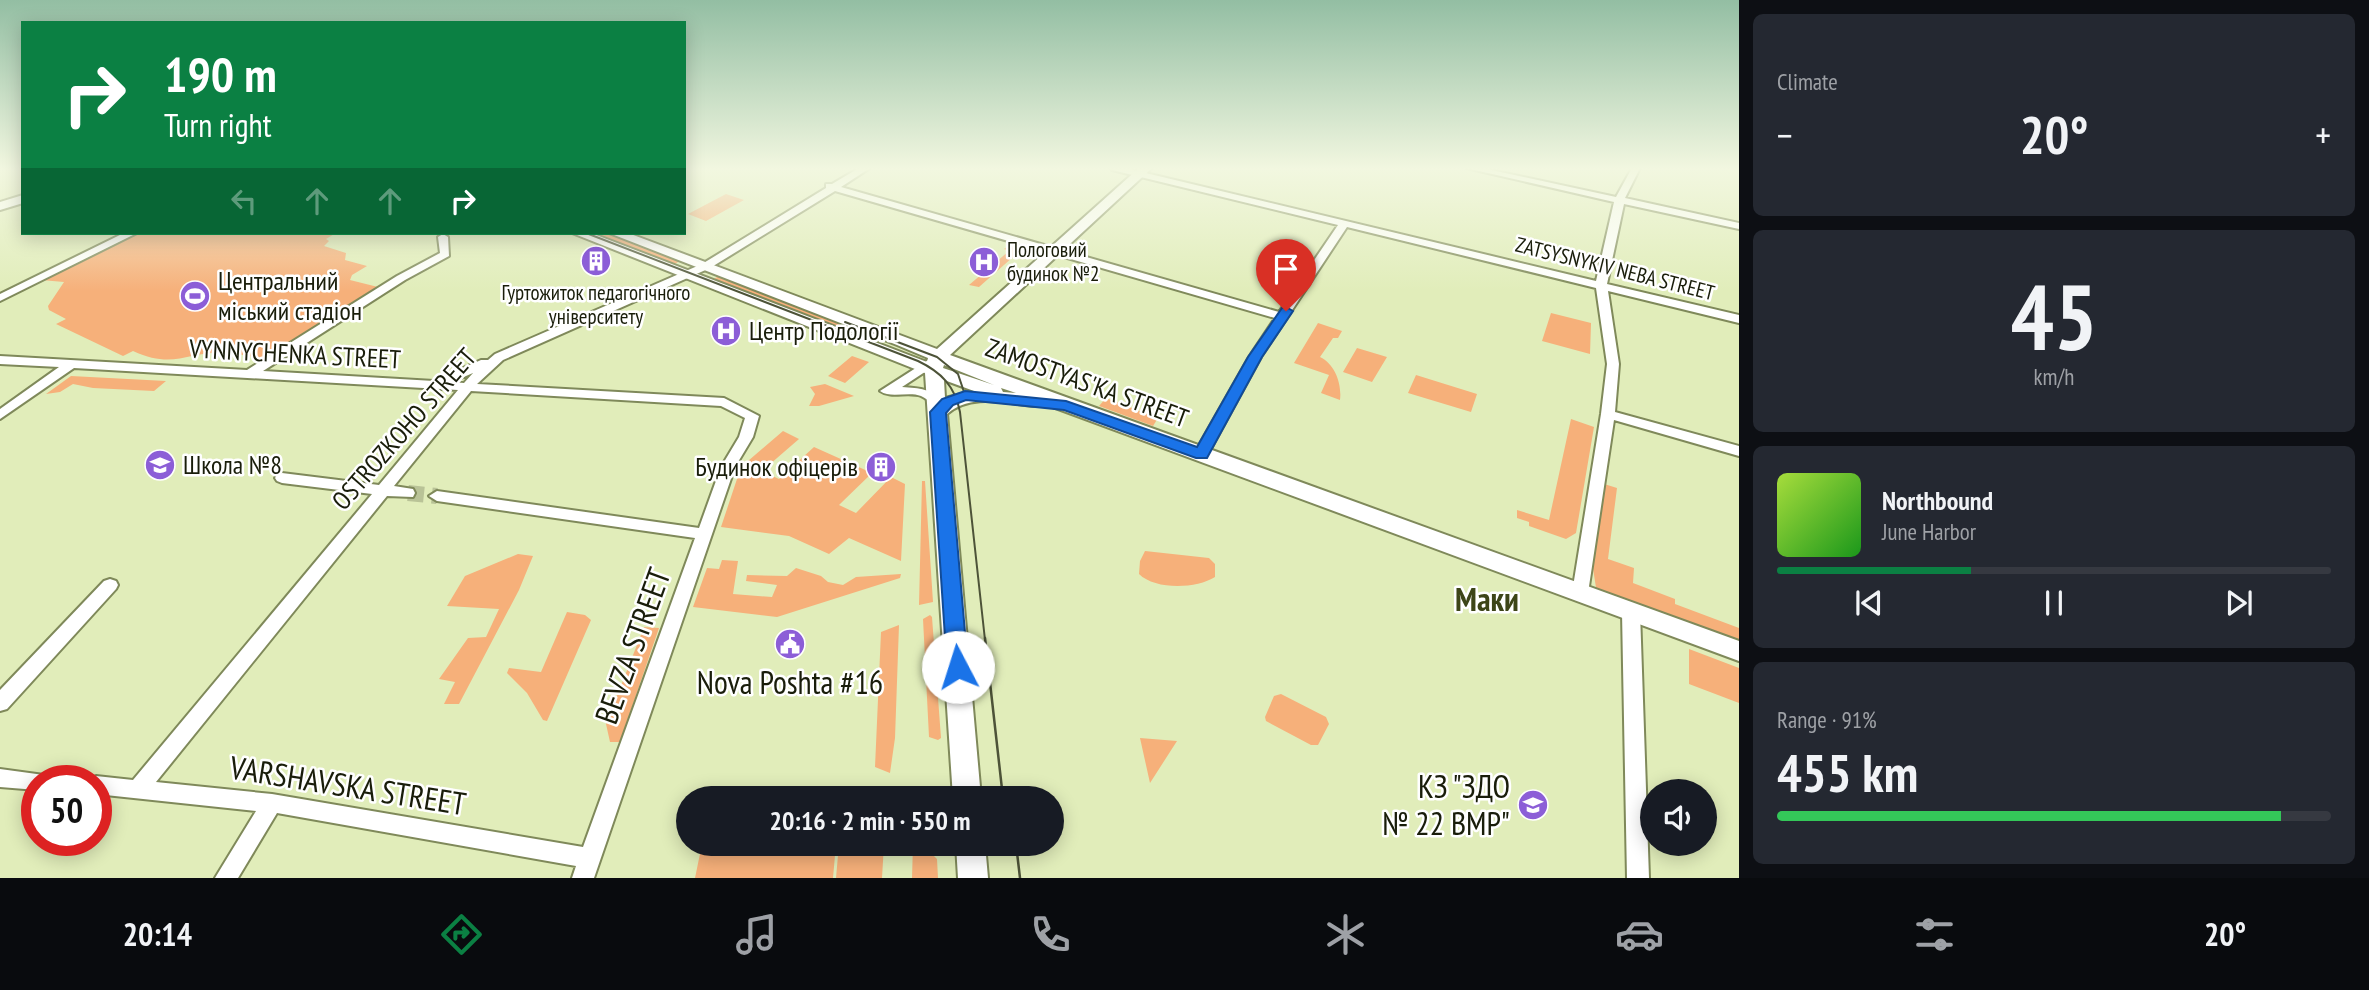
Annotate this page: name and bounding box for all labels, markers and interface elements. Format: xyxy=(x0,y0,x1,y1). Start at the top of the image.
text: 190 m xyxy=(164,42,277,106)
icon: right xyxy=(49,49,140,140)
text: Climate xyxy=(1777,67,1838,96)
text: 20° xyxy=(2020,101,2088,168)
text: Turn right xyxy=(164,104,272,146)
text: − xyxy=(1777,110,1793,159)
text: + xyxy=(2315,110,2331,159)
icon: left xyxy=(225,182,263,220)
icon: ahead xyxy=(298,182,336,220)
icon: ahead xyxy=(371,182,409,220)
icon: right xyxy=(444,182,482,220)
street label: ZATSYSNYKIV NEBA STREET xyxy=(1513,231,1718,306)
place label: Пологовий будинок №2 xyxy=(1007,236,1099,287)
pin xyxy=(1256,239,1316,311)
building icon: Гуртожиток педагогічного університету xyxy=(579,244,613,278)
hospital icon: Пологовий будинок №2 xyxy=(967,245,1001,279)
icon: arrive xyxy=(1267,250,1305,288)
text: 45 xyxy=(2011,257,2098,375)
place label: Центральний міський стадіон xyxy=(218,264,362,327)
sports icon: Центральний міський стадіон xyxy=(178,279,212,313)
place label: Гуртожиток педагогічного університету xyxy=(502,279,690,330)
hospital icon: Центр Подології xyxy=(709,314,743,348)
place label: Центр Подології xyxy=(749,314,899,347)
street label: VYNNYCHENKA STREET xyxy=(187,331,402,376)
street label: ZAMOSTYAS'KA STREET xyxy=(981,331,1193,435)
street label: OSTROZKOHO STREET xyxy=(324,341,483,516)
text: km/h xyxy=(2034,362,2074,391)
school or university icon: Школа №8 xyxy=(143,448,177,482)
place label: Школа №8 xyxy=(183,448,282,481)
place label: Будинок офіцерів xyxy=(695,450,858,483)
building icon: Будинок офіцерів xyxy=(864,450,898,484)
text: Northbound xyxy=(1882,484,1993,517)
text: June Harbor xyxy=(1882,517,1976,546)
street label: BEVZA STREET xyxy=(584,562,680,729)
district label: Маки xyxy=(1455,577,1519,620)
icon: previous xyxy=(1850,584,1888,622)
icon: pause xyxy=(2035,584,2073,622)
icon: next xyxy=(2220,584,2258,622)
public building icon: Nova Poshta #16 xyxy=(773,627,807,661)
position arrow xyxy=(921,630,995,704)
place label: Nova Poshta #16 xyxy=(697,661,883,703)
text: Range · 91% xyxy=(1777,705,1877,734)
text: 455 km xyxy=(1777,739,1918,806)
street label: VARSHAVSKA STREET xyxy=(226,745,469,824)
speed limit sign: 50 xyxy=(21,765,112,856)
place label: КЗ "ЗДО № 22 ВМР" xyxy=(1382,765,1510,844)
map controls xyxy=(1640,779,1717,856)
button: sound xyxy=(1640,779,1717,856)
school or university icon: КЗ "ЗДО № 22 ВМР" xyxy=(1516,788,1550,822)
text: 20:16 · 2 min · 550 m xyxy=(770,804,970,837)
icon: directions xyxy=(437,910,486,959)
icon: music xyxy=(732,910,781,959)
icon: phone xyxy=(1026,910,1075,959)
icon: climate xyxy=(1321,910,1370,959)
icon: car xyxy=(1615,910,1664,959)
icon: filters xyxy=(1910,910,1959,959)
text: 20:14 xyxy=(123,913,192,955)
text: 20° xyxy=(2204,913,2246,955)

